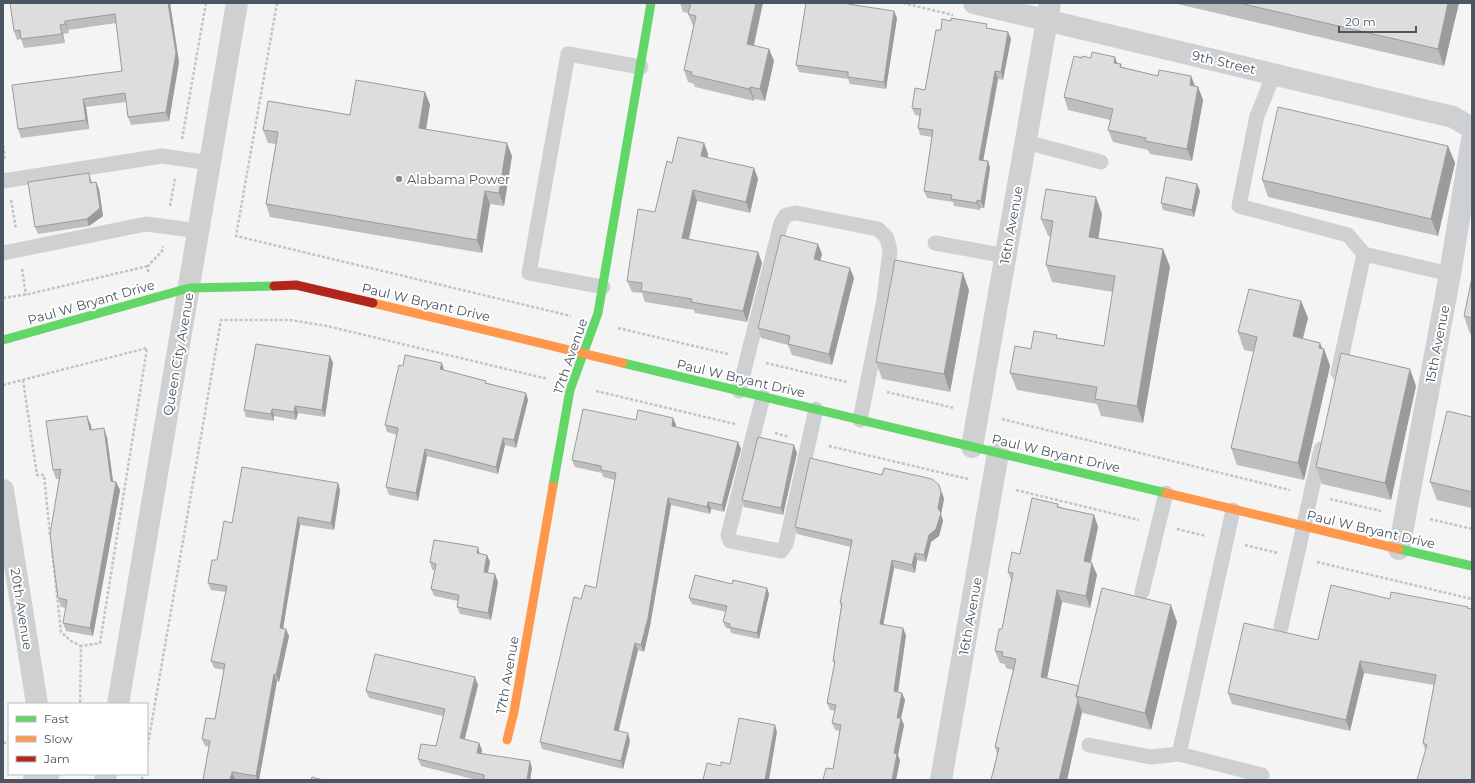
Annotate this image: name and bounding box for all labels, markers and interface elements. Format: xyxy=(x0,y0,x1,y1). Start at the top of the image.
scale bar xyxy=(1339,8,1416,34)
text: 20 m xyxy=(1345,14,1376,29)
street label: 9th Street xyxy=(1191,47,1257,77)
place label: Alabama Power xyxy=(407,171,510,187)
marker: Alabama Power xyxy=(394,174,404,184)
street label: 16th Avenue xyxy=(996,185,1026,265)
street label: Paul W Bryant Drive xyxy=(26,276,156,328)
street label: Paul W Bryant Drive xyxy=(360,279,492,325)
street label: Queen City Avenue xyxy=(159,291,197,417)
street label: 15th Avenue xyxy=(1422,304,1452,384)
street label: 17th Avenue xyxy=(550,316,590,396)
street label: Paul W Bryant Drive xyxy=(675,355,807,401)
street label: Paul W Bryant Drive xyxy=(990,430,1122,476)
street label: Paul W Bryant Drive xyxy=(1305,506,1437,552)
street label: 20th Avenue xyxy=(8,567,36,651)
street label: 16th Avenue xyxy=(955,576,985,656)
street label: 17th Avenue xyxy=(492,635,522,715)
legend xyxy=(8,703,148,775)
text: Fast xyxy=(44,711,69,726)
text: Slow xyxy=(44,731,73,746)
text: Jam xyxy=(43,751,70,766)

